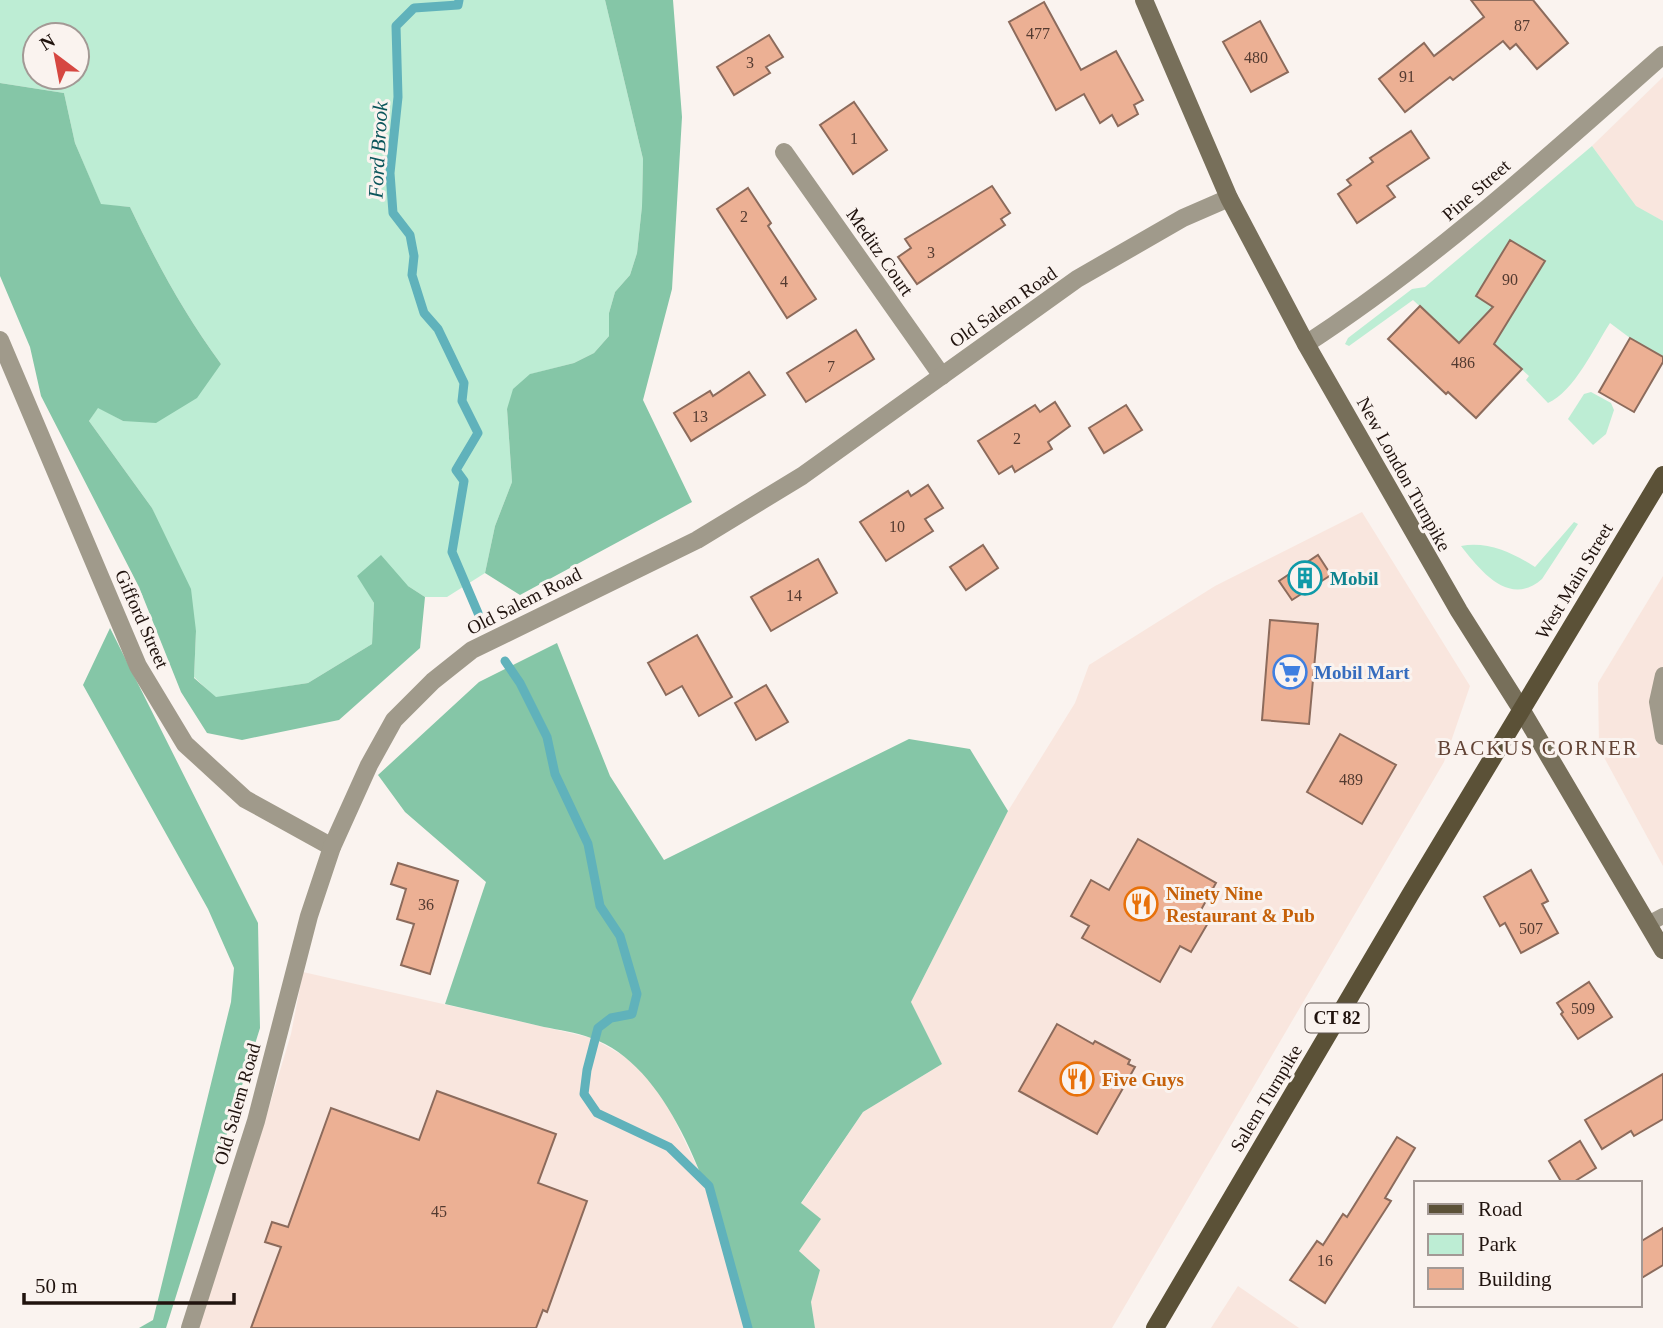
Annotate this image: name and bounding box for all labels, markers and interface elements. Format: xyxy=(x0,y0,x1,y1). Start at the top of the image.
house number: 87 xyxy=(1514,17,1530,34)
north arrow xyxy=(21,21,91,91)
house number: 477 xyxy=(1026,25,1050,42)
text: N xyxy=(36,29,59,55)
house number: 480 xyxy=(1244,49,1268,66)
house number: 3 xyxy=(746,54,754,71)
house number: 91 xyxy=(1399,68,1415,85)
water label: Ford Brook xyxy=(363,100,393,200)
house number: 1 xyxy=(850,130,858,147)
street label: Pine Street xyxy=(1438,154,1515,225)
street label: Meditz Court xyxy=(842,204,918,300)
house number: 2 xyxy=(740,208,748,225)
house number: 3 xyxy=(927,244,935,261)
street label: Old Salem Road xyxy=(946,262,1061,352)
house number: 90 xyxy=(1502,271,1518,288)
house number: 4 xyxy=(780,273,788,290)
house number: 486 xyxy=(1451,354,1475,371)
house number: 7 xyxy=(827,358,835,375)
street label: New London Turnpike xyxy=(1353,393,1455,555)
house number: 13 xyxy=(692,408,708,425)
house number: 2 xyxy=(1013,430,1021,447)
house number: 10 xyxy=(889,518,905,535)
street label: West Main Street xyxy=(1531,519,1617,643)
building icon: Mobil xyxy=(1286,559,1324,597)
street label: Old Salem Road xyxy=(463,563,585,639)
street label: Gifford Street xyxy=(111,566,173,672)
place label: Mobil xyxy=(1330,568,1379,589)
house number: 14 xyxy=(786,587,802,604)
supermarket icon: Mobil Mart xyxy=(1271,653,1309,691)
place label: Mobil Mart xyxy=(1314,662,1410,683)
district label: BACKUS CORNER xyxy=(1437,736,1639,760)
house number: 489 xyxy=(1339,771,1363,788)
place label: Ninety Nine Restaurant & Pub xyxy=(1166,883,1315,926)
restaurant icon: Ninety Nine Restaurant & Pub xyxy=(1122,885,1160,923)
house number: 36 xyxy=(418,896,434,913)
house number: 507 xyxy=(1519,920,1543,937)
house number: 509 xyxy=(1571,1000,1595,1017)
road number: CT 82 xyxy=(1306,1003,1368,1032)
street label: Old Salem Road xyxy=(210,1040,265,1167)
street label: Salem Turnpike xyxy=(1226,1041,1306,1155)
restaurant icon: Five Guys xyxy=(1058,1060,1096,1098)
place label: Five Guys xyxy=(1102,1069,1184,1090)
legend xyxy=(1414,1181,1642,1307)
text: Road xyxy=(1478,1197,1523,1221)
house number: 45 xyxy=(431,1203,447,1220)
text: Park xyxy=(1478,1232,1517,1256)
house number: 16 xyxy=(1317,1252,1333,1269)
scale bar xyxy=(24,1262,234,1306)
text: Building xyxy=(1478,1267,1552,1291)
text: 50 m xyxy=(35,1274,78,1298)

